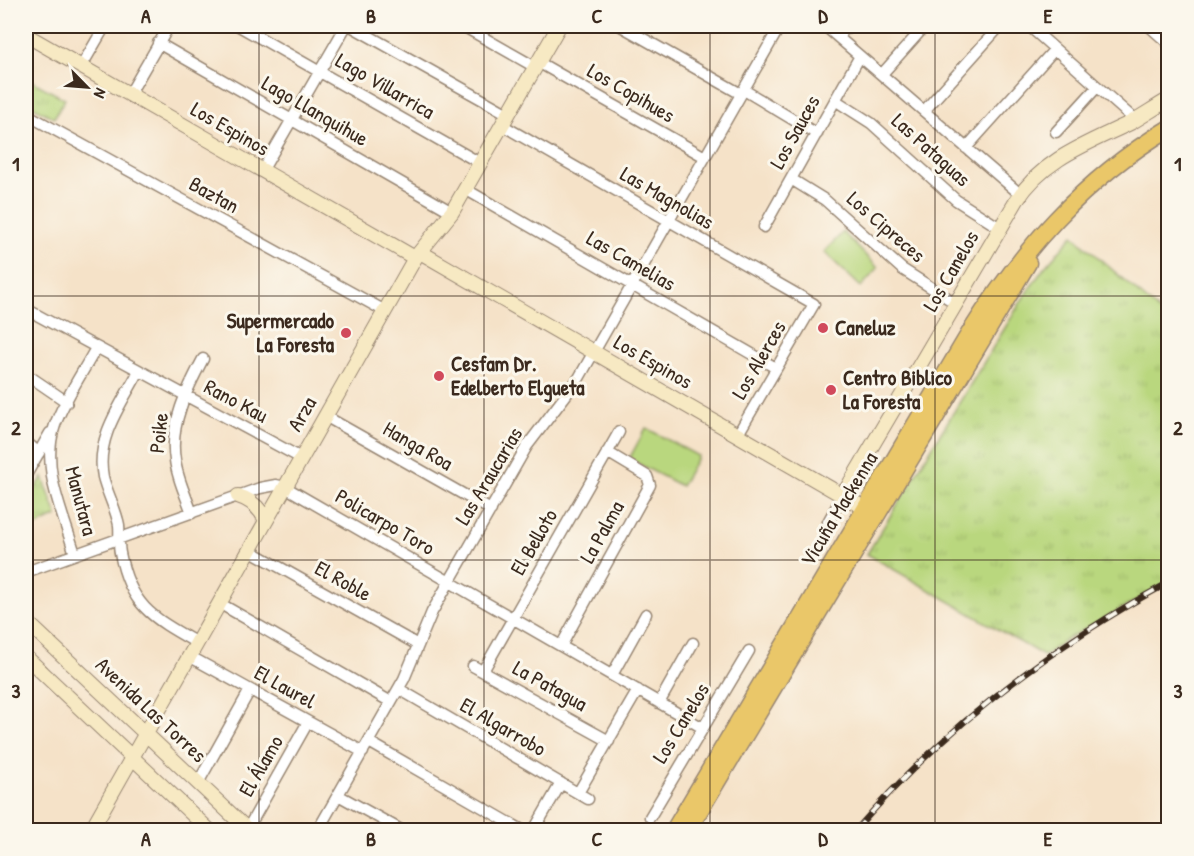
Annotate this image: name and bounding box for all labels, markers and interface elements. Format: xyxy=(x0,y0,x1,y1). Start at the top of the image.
text: A xyxy=(141,2,151,29)
text: B xyxy=(366,2,376,29)
text: C xyxy=(592,2,603,29)
text: D xyxy=(818,2,828,29)
text: E xyxy=(1044,2,1053,29)
street label: Lago Villarrica xyxy=(330,46,440,126)
street label: Los Copihues xyxy=(582,56,680,129)
north arrow xyxy=(57,57,117,117)
street label: Lago Llanquihue xyxy=(257,68,374,153)
text: N xyxy=(89,85,112,102)
street label: Los Sauces xyxy=(762,90,827,174)
street label: Los Espinos xyxy=(186,94,275,163)
street label: Las Pataguas xyxy=(886,106,977,193)
text: 1 xyxy=(12,150,20,177)
text: 1 xyxy=(1174,150,1182,177)
street label: Las Magnolias xyxy=(615,159,719,236)
street label: Baztan xyxy=(184,169,244,220)
street label: Los Cipreces xyxy=(841,184,932,269)
street label: Las Camelias xyxy=(582,224,681,298)
street label: Los Canelos xyxy=(916,225,985,317)
place label: Supermercado La Foresta xyxy=(227,306,335,359)
place label: Caneluz xyxy=(835,313,896,342)
street label: Los Alerces xyxy=(724,315,793,404)
marker: Caneluz xyxy=(816,321,830,335)
marker: Supermercado La Foresta xyxy=(339,326,353,340)
street label: Los Espinos xyxy=(609,327,698,396)
place label: Cesfam Dr. Edelberto Elgueta xyxy=(451,349,585,403)
place label: Centro Biblico La Foresta xyxy=(843,363,952,416)
marker: Cesfam Dr. Edelberto Elgueta xyxy=(432,369,446,383)
street label: Rano Kau xyxy=(199,372,274,430)
marker: Centro Biblico La Foresta xyxy=(824,383,838,397)
street label: Arza xyxy=(280,391,323,436)
street label: Poike xyxy=(142,411,175,455)
text: 2 xyxy=(11,414,21,441)
street label: Hanga Roa xyxy=(378,414,458,477)
text: 2 xyxy=(1173,414,1183,441)
street label: Las Araucarias xyxy=(448,421,529,530)
street label: Vicuña Mackenna xyxy=(793,446,884,571)
street label: Manutara xyxy=(58,463,105,539)
street label: Policarpo Toro xyxy=(330,481,440,562)
street label: La Palma xyxy=(573,495,631,568)
street label: El Belloto xyxy=(503,503,564,580)
street label: El Roble xyxy=(310,553,377,608)
street label: Avenida Las Torres xyxy=(89,650,213,769)
street label: La Patagua xyxy=(508,653,593,718)
street label: El Laurel xyxy=(249,658,322,715)
text: 3 xyxy=(12,677,21,704)
street label: Los Canelos xyxy=(645,677,716,768)
text: 3 xyxy=(1174,677,1183,704)
street label: El Algarrobo xyxy=(455,690,552,763)
street label: El Álamo xyxy=(231,730,290,802)
text: A xyxy=(141,825,151,852)
text: B xyxy=(366,825,376,852)
text: C xyxy=(592,825,603,852)
text: D xyxy=(818,825,828,852)
text: E xyxy=(1044,825,1053,852)

